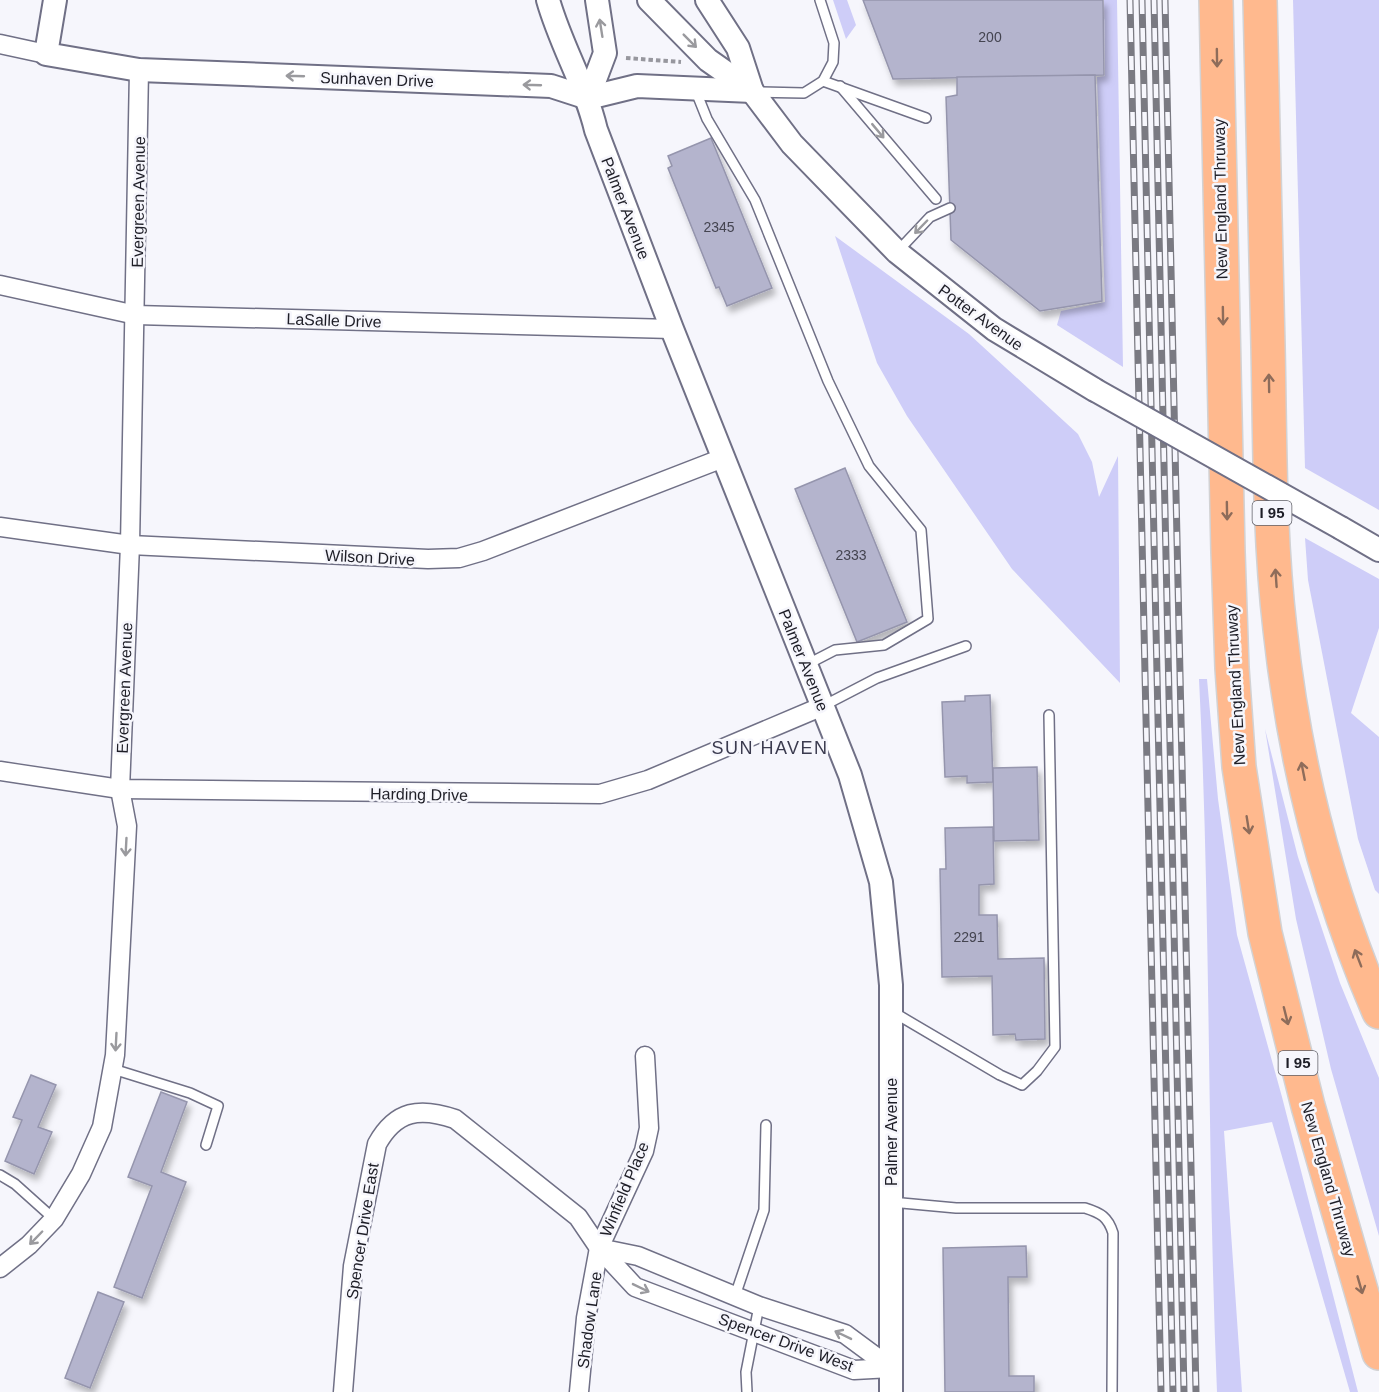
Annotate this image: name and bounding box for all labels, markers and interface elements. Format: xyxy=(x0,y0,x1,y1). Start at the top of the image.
one-way arrow xyxy=(596,18,607,38)
house number: 200 xyxy=(978,29,1002,45)
one-way arrow xyxy=(682,34,697,49)
one-way arrow xyxy=(1212,48,1223,68)
street label: Sunhaven Drive xyxy=(320,69,434,90)
one-way arrow xyxy=(285,70,305,82)
one-way arrow xyxy=(522,80,542,91)
street label: New England Thruway xyxy=(1211,119,1230,279)
one-way arrow xyxy=(871,123,885,138)
street label: Evergreen Avenue xyxy=(129,136,148,268)
street label: Palmer Avenue xyxy=(598,155,653,262)
house number: 2345 xyxy=(703,219,735,235)
one-way arrow xyxy=(914,219,928,234)
street label: Potter Avenue xyxy=(935,281,1026,354)
one-way arrow xyxy=(1217,306,1229,326)
street label: LaSalle Drive xyxy=(286,310,382,331)
one-way arrow xyxy=(1263,374,1275,394)
one-way arrow xyxy=(1221,501,1233,521)
road number: I 95 xyxy=(1252,501,1292,525)
street label: Wilson Drive xyxy=(325,547,415,568)
house number: 2333 xyxy=(835,547,867,563)
one-way arrow xyxy=(1270,569,1281,589)
street label: New England Thruway xyxy=(1223,604,1248,766)
street label: Palmer Avenue xyxy=(775,607,832,714)
street label: Evergreen Avenue xyxy=(114,622,135,754)
district label: SUN HAVEN xyxy=(711,738,829,758)
one-way arrow xyxy=(1297,762,1308,781)
street label: Harding Drive xyxy=(370,785,468,804)
one-way arrow xyxy=(1243,814,1254,834)
one-way arrow xyxy=(121,837,132,857)
house number: 2291 xyxy=(953,929,985,945)
one-way arrow xyxy=(1351,949,1362,968)
one-way arrow xyxy=(1280,1006,1292,1025)
one-way arrow xyxy=(110,1031,121,1051)
road number: I 95 xyxy=(1278,1051,1318,1075)
street label: Palmer Avenue xyxy=(883,1078,900,1186)
street label: New England Thruway xyxy=(1298,1100,1359,1259)
street label: Winfield Place xyxy=(597,1139,652,1239)
street label: Spencer Drive East xyxy=(343,1161,382,1300)
one-way arrow xyxy=(29,1230,43,1245)
street label: Shadow Lane xyxy=(574,1270,605,1370)
one-way arrow xyxy=(1354,1275,1366,1294)
one-way arrow xyxy=(632,1282,650,1294)
street label: Spencer Drive West xyxy=(716,1310,856,1375)
one-way arrow xyxy=(835,1329,853,1340)

